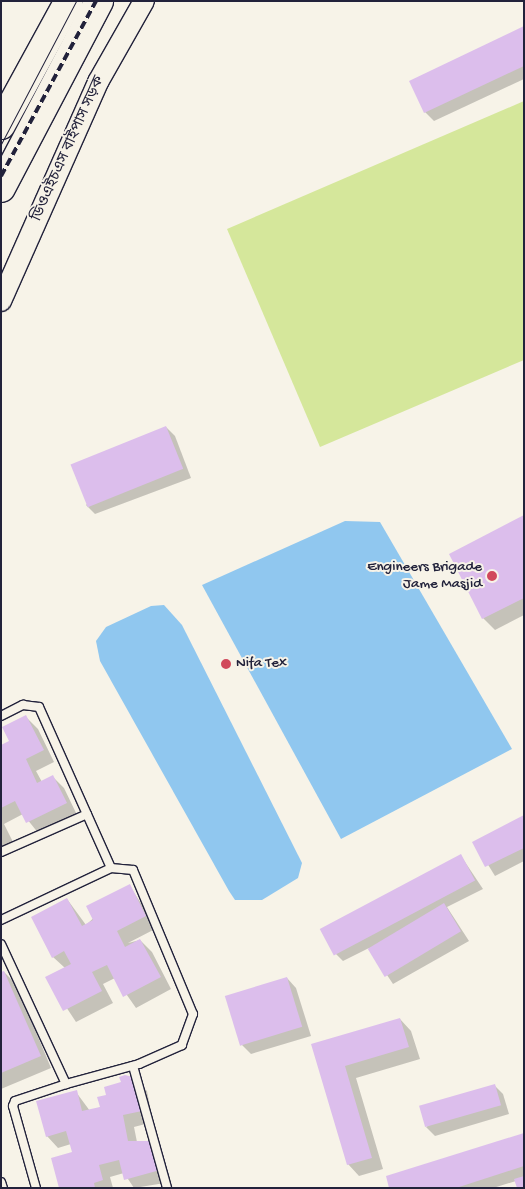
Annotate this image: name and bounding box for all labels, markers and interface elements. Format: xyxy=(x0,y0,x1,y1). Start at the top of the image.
street label: ডিওএইচএস বাইপাস সড়ক xyxy=(29,73,109,225)
place label: Engineers Brigade Jame Masjid xyxy=(367,558,482,593)
marker: Engineers Brigade Jame Masjid xyxy=(486,570,498,582)
place label: Nifa Tex xyxy=(236,655,287,673)
marker: Nifa Tex xyxy=(220,658,232,670)

